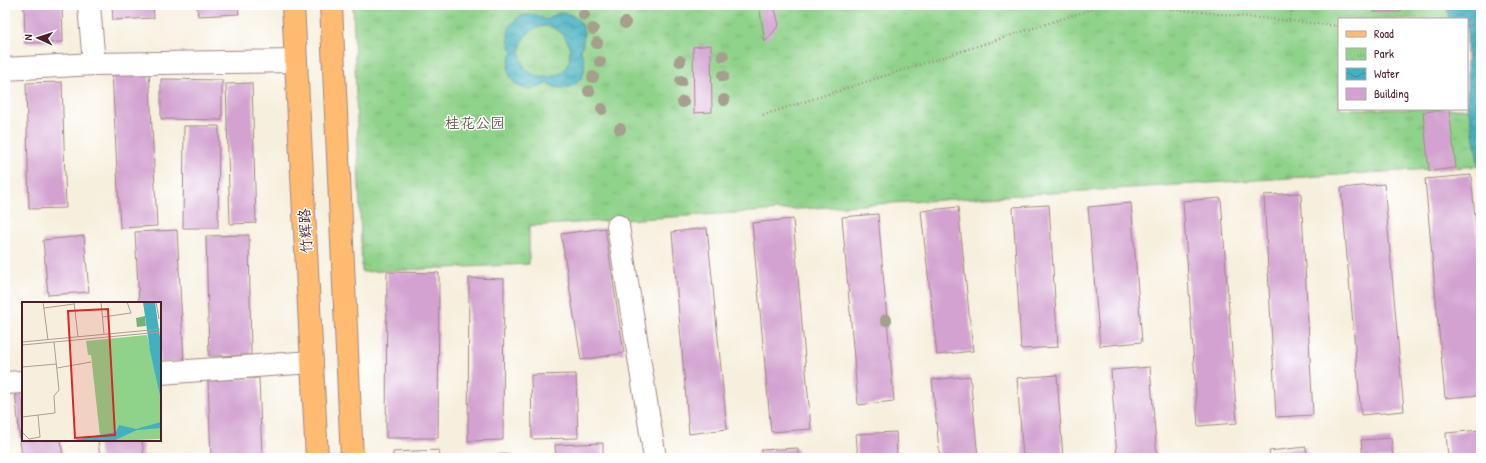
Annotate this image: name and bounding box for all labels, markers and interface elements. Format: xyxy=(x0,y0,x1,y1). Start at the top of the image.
north arrow xyxy=(18,18,58,58)
legend xyxy=(1338,18,1468,110)
text: Road xyxy=(1374,25,1394,42)
text: N xyxy=(21,34,35,41)
text: Park xyxy=(1374,45,1394,62)
text: Water xyxy=(1374,65,1400,82)
text: Building xyxy=(1374,85,1409,102)
park label: 桂花公园 xyxy=(445,112,505,133)
street label: 竹辉路 xyxy=(293,208,317,254)
inset map xyxy=(22,302,161,441)

